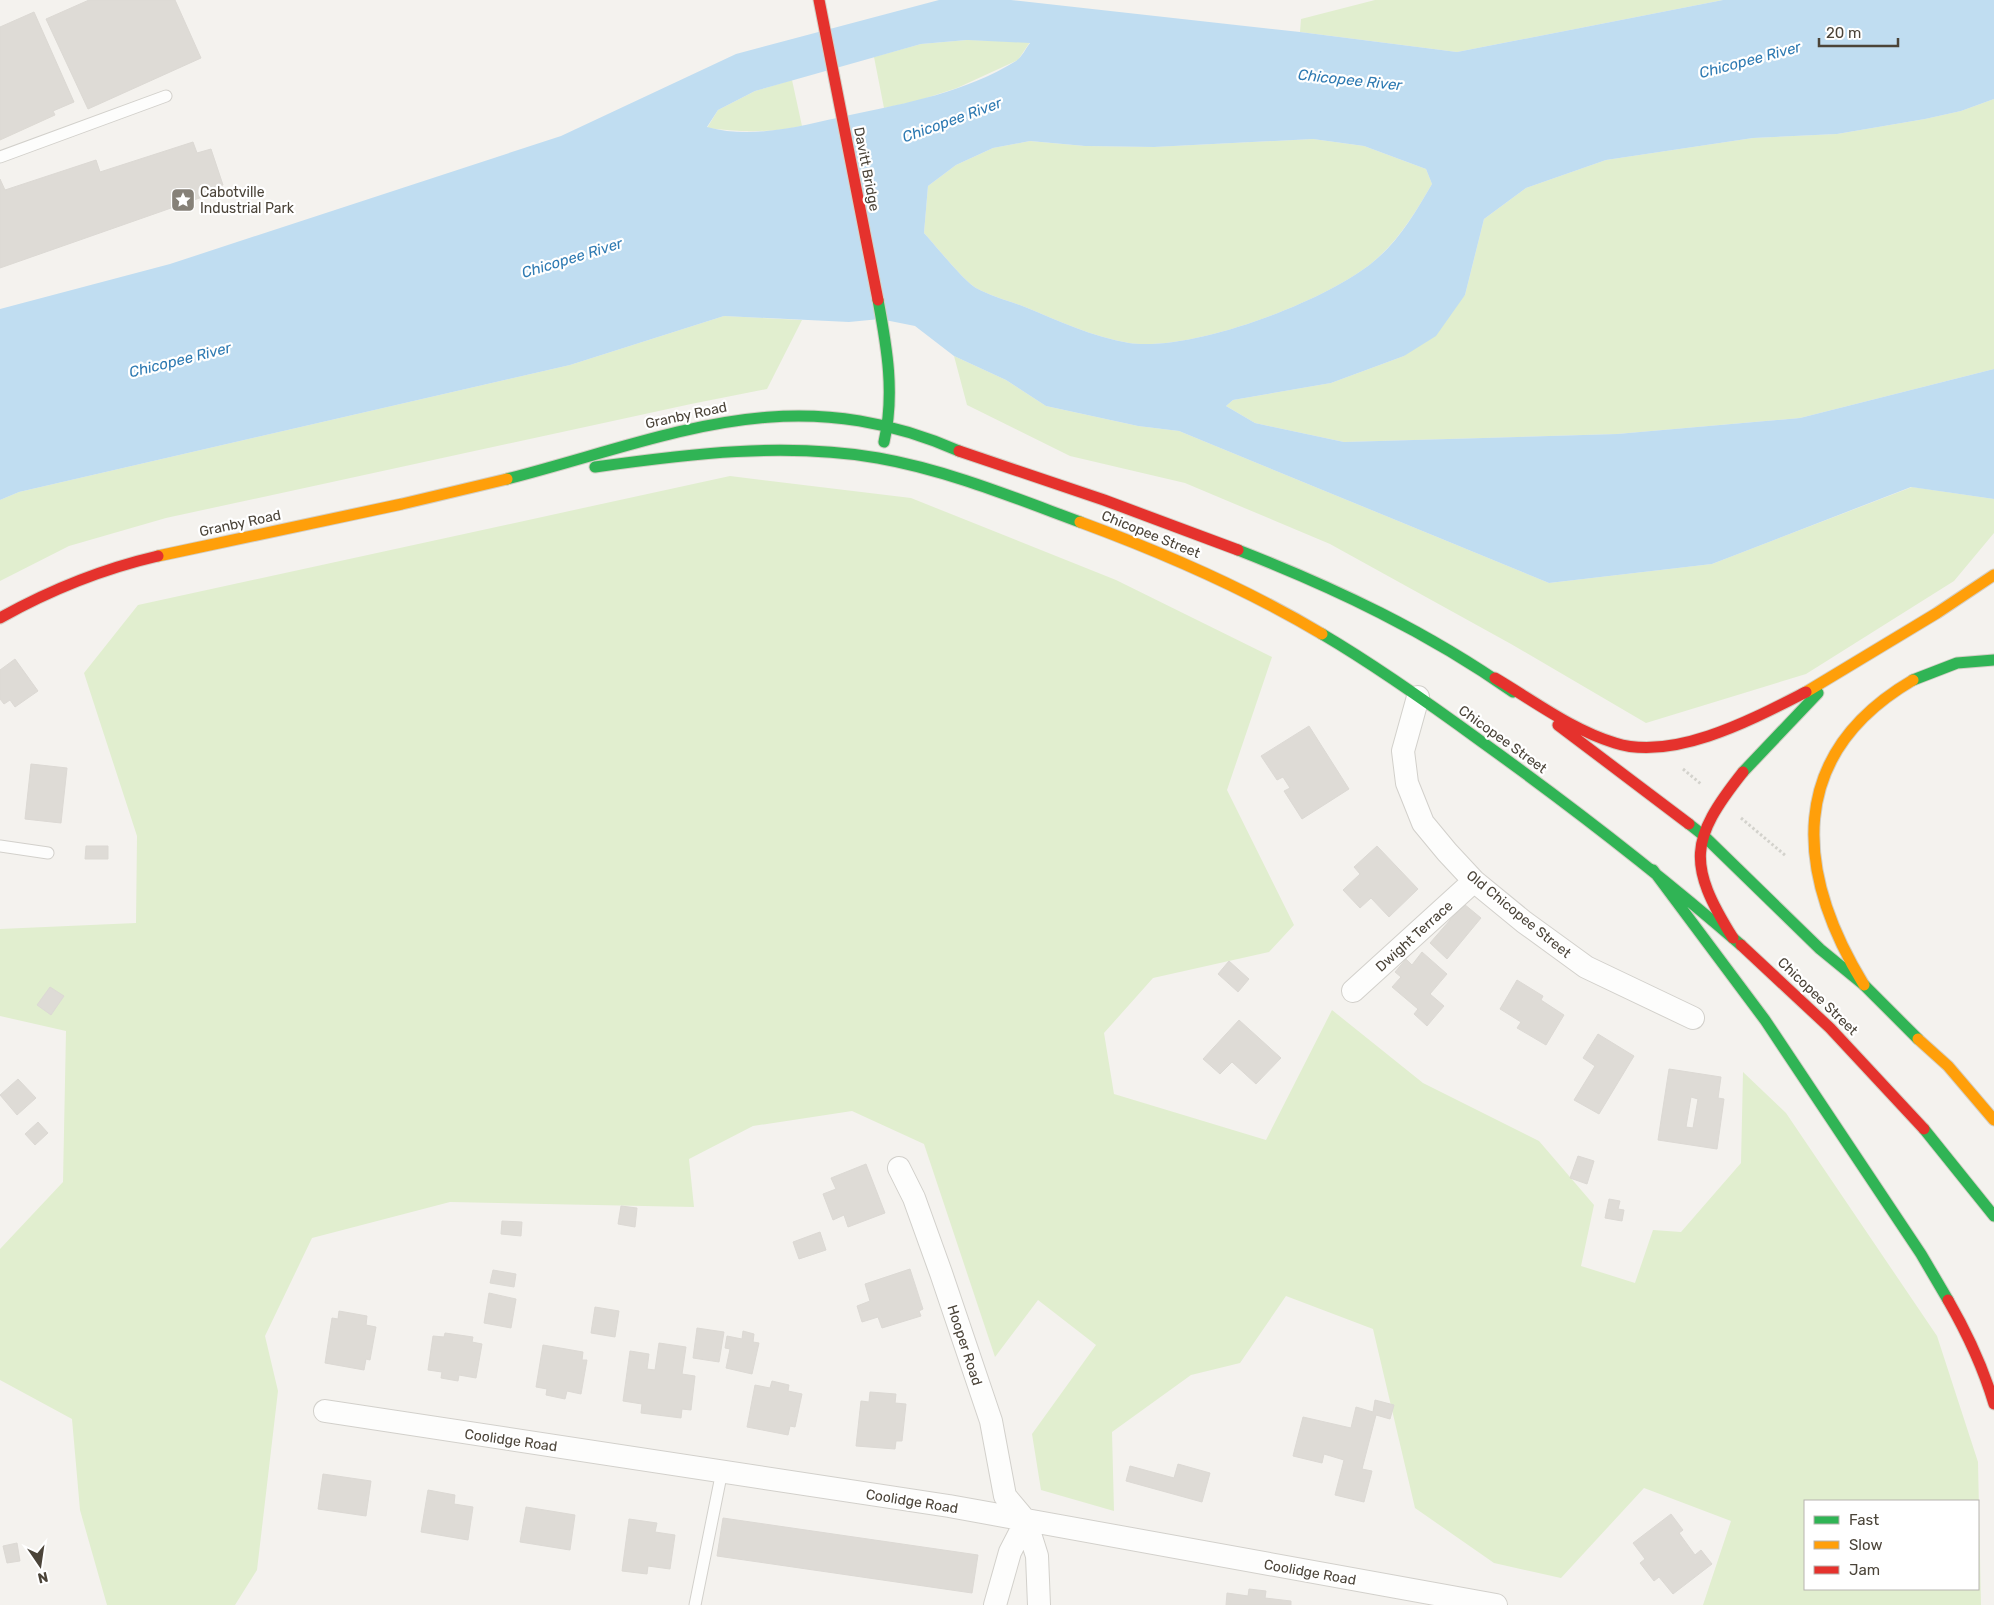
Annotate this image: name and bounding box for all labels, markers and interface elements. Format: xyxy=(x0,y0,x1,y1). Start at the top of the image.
scale bar xyxy=(1819,15,1898,47)
text: 20 m xyxy=(1826,24,1861,42)
water label: Chicopee River xyxy=(1697,37,1804,82)
water label: Chicopee River xyxy=(1297,66,1404,95)
water label: Chicopee River xyxy=(900,93,1005,146)
street label: Davitt Bridge xyxy=(850,126,883,213)
place label: Cabotville Industrial Park xyxy=(200,184,295,217)
place icon: Cabotville Industrial Park xyxy=(170,187,196,213)
water label: Chicopee River xyxy=(519,234,626,282)
water label: Chicopee River xyxy=(127,338,234,381)
street label: Granby Road xyxy=(644,399,728,432)
street label: Granby Road xyxy=(198,507,282,540)
street label: Chicopee Street xyxy=(1099,507,1203,562)
street label: Chicopee Street xyxy=(1455,702,1551,777)
street label: Old Chicopee Street xyxy=(1463,867,1575,962)
street label: Dwight Terrace xyxy=(1372,897,1457,975)
street label: Chicopee Street xyxy=(1774,954,1862,1039)
street label: Hooper Road xyxy=(943,1303,986,1388)
street label: Coolidge Road xyxy=(464,1426,558,1455)
street label: Coolidge Road xyxy=(865,1486,959,1517)
legend xyxy=(1804,1500,1979,1590)
text: Fast xyxy=(1849,1511,1879,1529)
text: Slow xyxy=(1849,1536,1882,1554)
north arrow xyxy=(15,1540,65,1590)
street label: Coolidge Road xyxy=(1262,1556,1357,1589)
text: Jam xyxy=(1849,1561,1880,1579)
text: N xyxy=(36,1568,50,1587)

